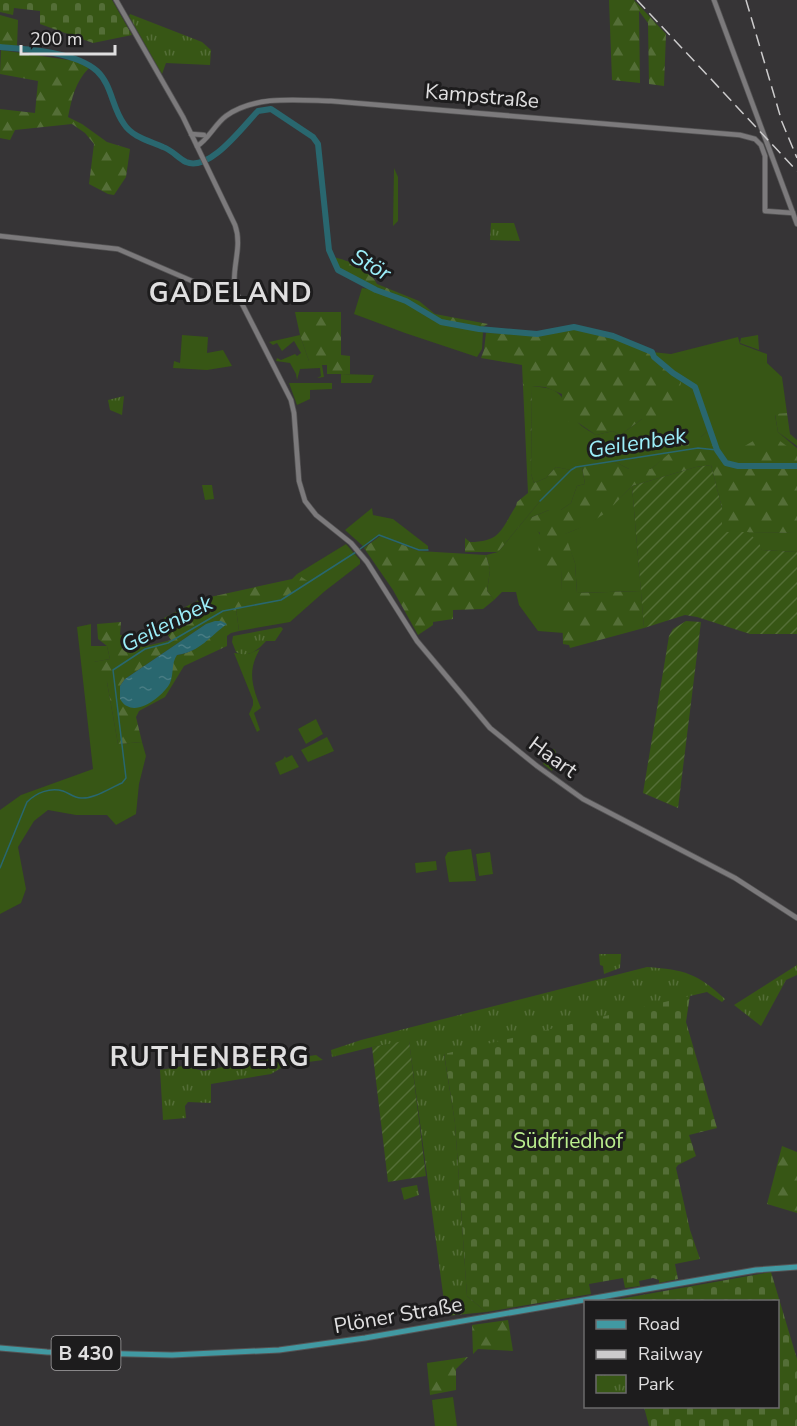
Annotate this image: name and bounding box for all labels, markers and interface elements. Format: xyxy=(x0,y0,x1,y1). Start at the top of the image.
scale bar xyxy=(21,18,116,56)
text: 200 m xyxy=(30,27,82,51)
street label: Kampstraße xyxy=(424,77,540,115)
water label: Stör xyxy=(346,242,397,289)
district label: GADELAND xyxy=(149,275,313,312)
water label: Geilenbek xyxy=(586,420,689,466)
water label: Geilenbek xyxy=(116,588,219,660)
street label: Haart xyxy=(523,730,583,784)
district label: RUTHENBERG xyxy=(110,1039,310,1076)
park label: Südfriedhof xyxy=(513,1127,624,1155)
street label: Plöner Straße xyxy=(332,1290,464,1340)
legend xyxy=(584,1300,779,1408)
text: Road xyxy=(638,1312,680,1336)
road number: B 430 xyxy=(52,1336,121,1370)
text: Railway xyxy=(638,1342,703,1366)
text: Park xyxy=(638,1372,675,1396)

